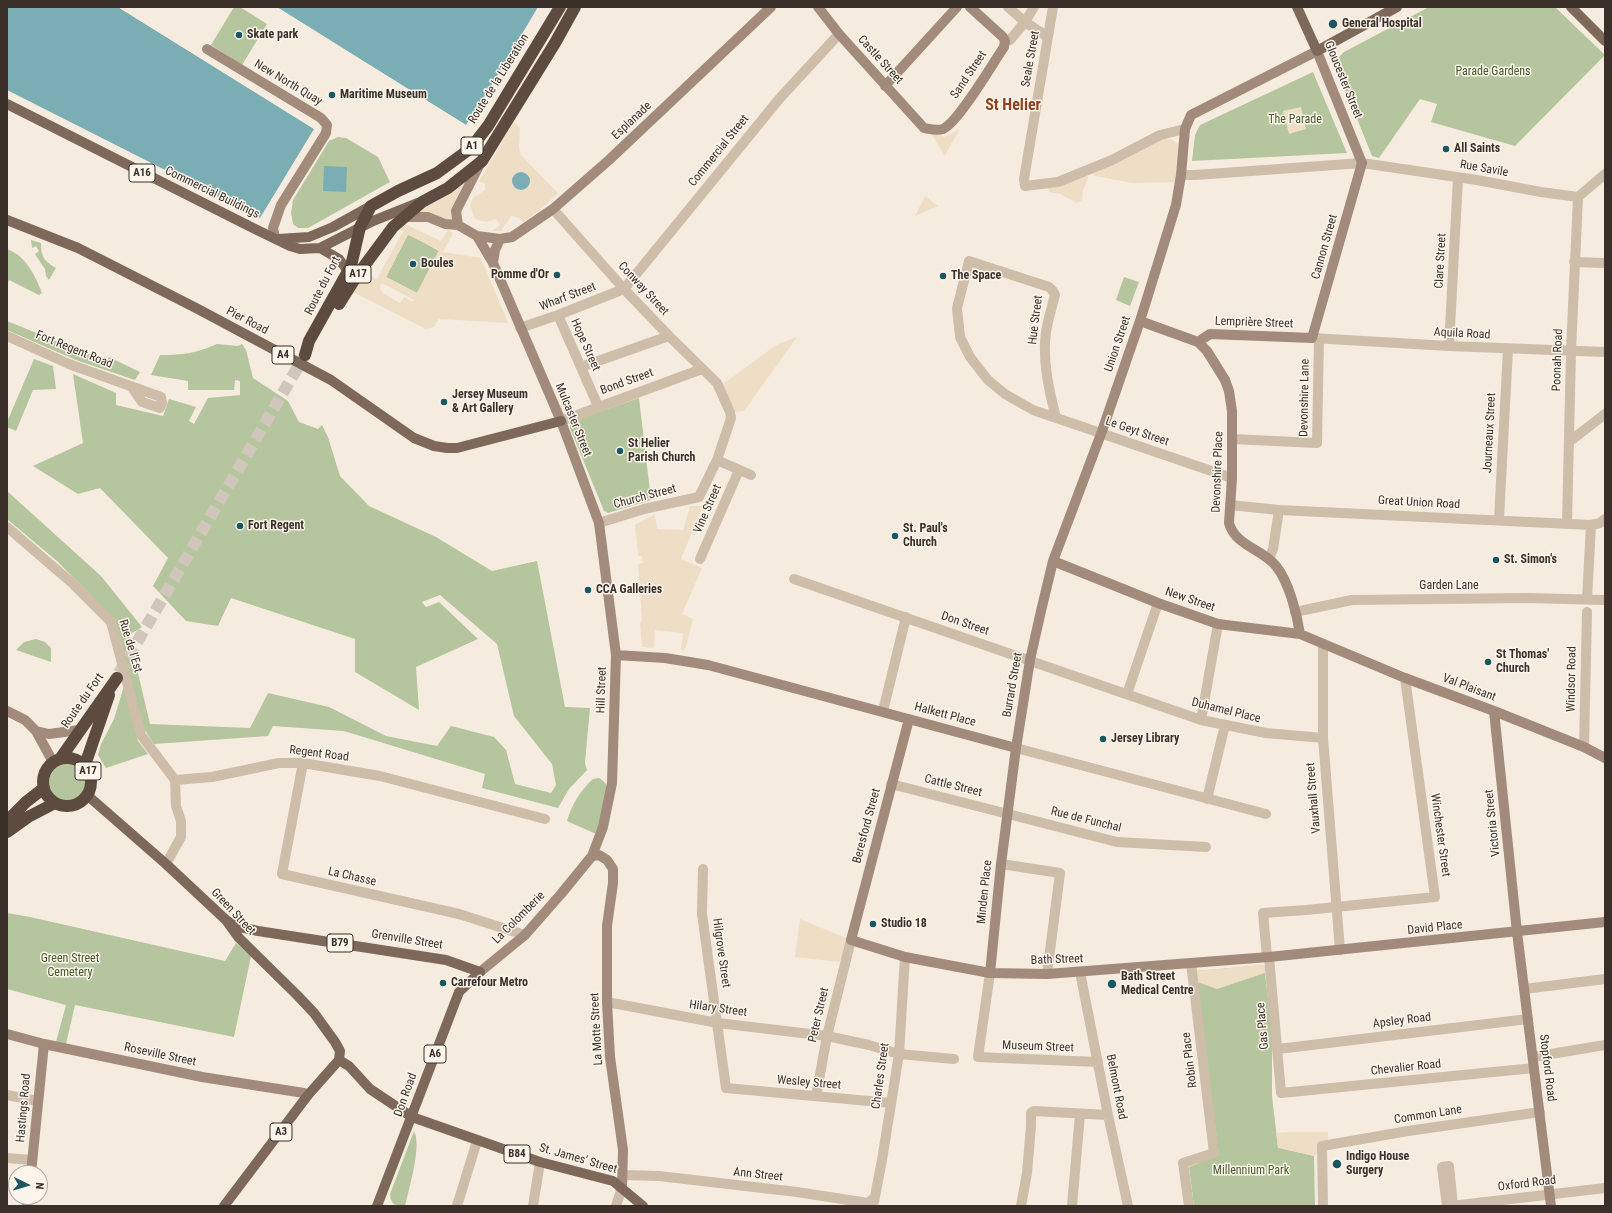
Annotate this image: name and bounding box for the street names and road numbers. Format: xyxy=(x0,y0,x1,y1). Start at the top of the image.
street label: Seale Street xyxy=(1019,30,1043,88)
street label: Route de la Liberation xyxy=(466,31,532,127)
street label: Castle Street xyxy=(854,33,906,87)
street label: Gloucester Street xyxy=(1321,39,1365,121)
street label: Sand Street xyxy=(948,48,990,102)
street label: New North Quay xyxy=(251,57,325,109)
street label: Esplanade xyxy=(609,99,655,143)
street label: Commercial Street xyxy=(686,112,752,190)
road number: A1 xyxy=(461,137,483,155)
street label: Rue Savile xyxy=(1459,158,1509,180)
road number: A16 xyxy=(129,164,155,182)
street label: Commercial Buildings xyxy=(162,164,262,222)
street label: Cannon Street xyxy=(1309,213,1341,281)
street label: Clare Street xyxy=(1432,233,1450,289)
street label: Route du Fort xyxy=(302,254,344,318)
street label: Conway Street xyxy=(615,259,671,319)
road number: A17 xyxy=(345,265,371,283)
street label: Wharf Street xyxy=(538,280,598,314)
street label: Hue Street xyxy=(1026,294,1046,346)
street label: Pier Road xyxy=(224,304,270,338)
street label: Union Street xyxy=(1102,314,1134,374)
street label: Lemprière Street xyxy=(1215,314,1293,332)
street label: Hope Street xyxy=(567,317,603,373)
street label: Aquila Road xyxy=(1433,325,1491,343)
street label: Fort Regent Road xyxy=(33,328,115,372)
street label: Poonah Road xyxy=(1550,328,1566,392)
road number: A4 xyxy=(272,346,294,364)
street label: Devonshire Lane xyxy=(1297,359,1313,437)
street label: Bond Street xyxy=(599,366,655,398)
street label: Mulcaster Street xyxy=(552,381,594,459)
street label: Journeaux Street xyxy=(1481,392,1499,474)
street label: Le Geyt Street xyxy=(1103,414,1171,450)
street label: Devonshire Place xyxy=(1209,431,1227,513)
street label: Church Street xyxy=(612,482,678,512)
street label: Vine Street xyxy=(691,482,725,536)
street label: Great Union Road xyxy=(1378,494,1460,512)
street label: Garden Lane xyxy=(1419,579,1479,593)
street label: New Street xyxy=(1163,585,1217,615)
street label: Don Street xyxy=(939,609,991,639)
street label: Rue de l'Est xyxy=(115,618,145,674)
street label: Windsor Road xyxy=(1564,646,1580,712)
street label: Burrard Street xyxy=(1000,651,1026,719)
street label: Hill Street xyxy=(594,666,610,714)
street label: Route du Fort xyxy=(59,671,107,731)
street label: Val Plaisant xyxy=(1440,671,1498,705)
street label: Duhamel Place xyxy=(1190,695,1262,727)
street label: Halkett Place xyxy=(913,700,977,730)
street label: Regent Road xyxy=(288,743,350,765)
road number: A17 xyxy=(75,762,101,780)
street label: Vauxhall Street xyxy=(1304,762,1324,834)
street label: Cattle Street xyxy=(923,772,983,800)
street label: Beresford Street xyxy=(850,787,884,865)
street label: Victoria Street xyxy=(1482,789,1504,857)
street label: Winchester Street xyxy=(1427,792,1453,878)
street label: Rue de Funchal xyxy=(1049,804,1123,836)
street label: Minden Place xyxy=(974,859,996,925)
street label: La Chasse xyxy=(326,864,378,890)
street label: Green Street xyxy=(208,886,258,938)
street label: La Colomberie xyxy=(490,889,548,947)
street label: Hilgrove Street xyxy=(709,917,733,989)
street label: David Place xyxy=(1407,918,1463,938)
street label: Grenville Street xyxy=(370,927,444,953)
road number: B79 xyxy=(327,934,353,952)
street label: Bath Street xyxy=(1031,952,1083,968)
street label: Peter Street xyxy=(806,986,832,1044)
street label: La Motte Street xyxy=(588,992,606,1066)
street label: Hilary Street xyxy=(688,998,748,1020)
street label: Gas Place xyxy=(1254,1002,1272,1050)
street label: Apsley Road xyxy=(1372,1010,1432,1032)
street label: Robin Place xyxy=(1179,1031,1201,1089)
street label: Stopford Road xyxy=(1536,1033,1558,1103)
street label: Museum Street xyxy=(1002,1039,1074,1055)
street label: Roseville Street xyxy=(123,1040,197,1070)
street label: Charles Street xyxy=(869,1042,893,1110)
road number: A6 xyxy=(424,1045,446,1063)
street label: Belmont Road xyxy=(1103,1053,1129,1121)
street label: Chevalier Road xyxy=(1370,1057,1442,1079)
street label: Don Road xyxy=(391,1071,421,1119)
street label: Hastings Road xyxy=(14,1073,34,1143)
street label: Wesley Street xyxy=(776,1073,842,1093)
street label: Common Lane xyxy=(1393,1103,1463,1127)
road number: A3 xyxy=(270,1123,292,1141)
street label: St. James' Street xyxy=(537,1141,619,1177)
road number: B84 xyxy=(504,1145,530,1163)
street label: Ann Street xyxy=(733,1165,783,1185)
street label: Oxford Road xyxy=(1497,1173,1557,1195)

